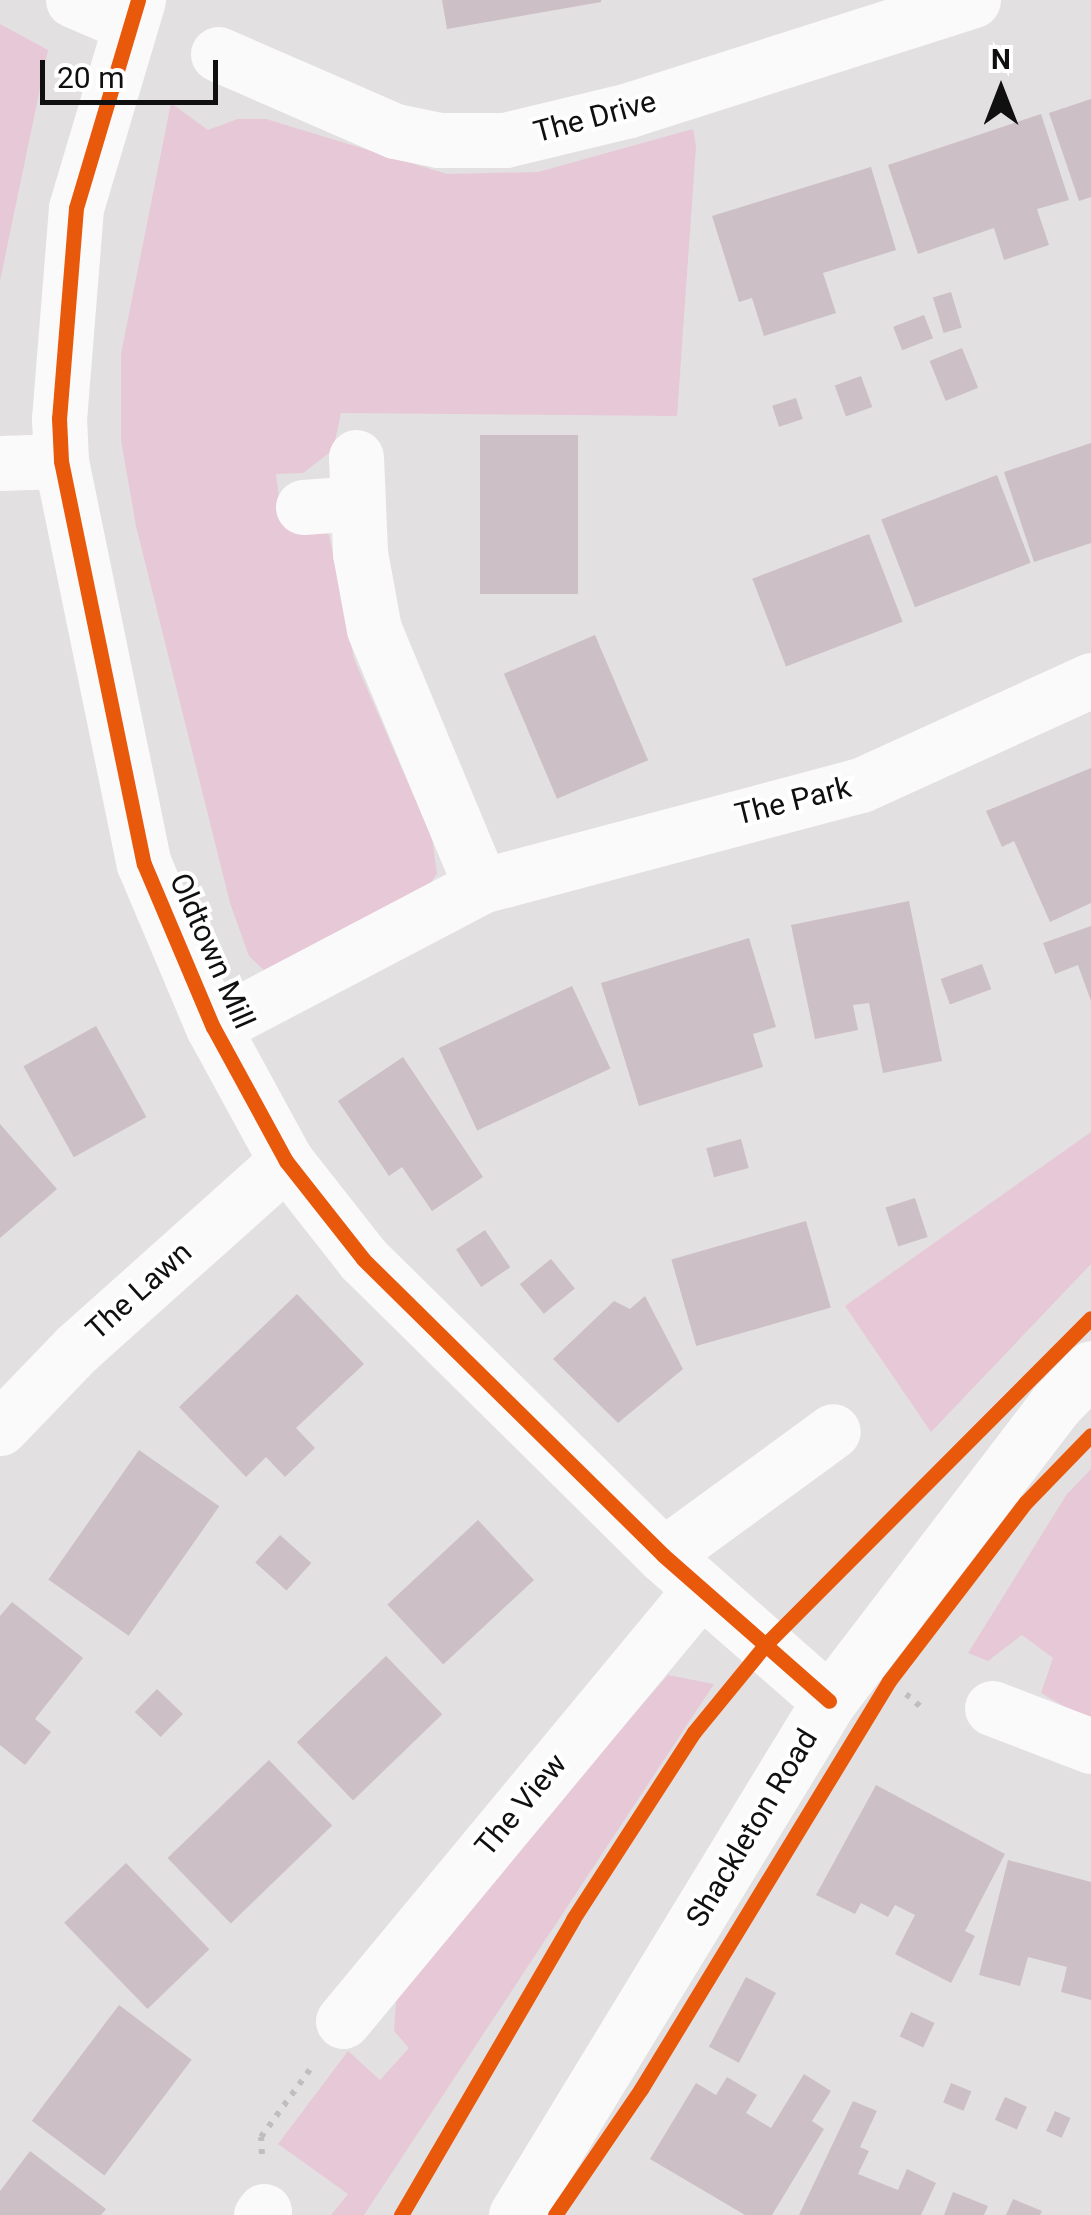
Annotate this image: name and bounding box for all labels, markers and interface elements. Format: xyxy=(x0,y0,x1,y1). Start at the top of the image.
scale bar xyxy=(45,40,222,102)
north arrow xyxy=(951,40,1051,140)
text: N xyxy=(991,43,1011,76)
text: 20 m xyxy=(57,60,124,95)
street label: The Drive xyxy=(530,83,660,151)
street label: The Park xyxy=(731,769,855,833)
street label: Oldtown Mill xyxy=(162,868,262,1034)
street label: The Lawn xyxy=(79,1234,199,1348)
street label: Shackleton Road xyxy=(679,1723,825,1933)
street label: The View xyxy=(468,1746,574,1864)

